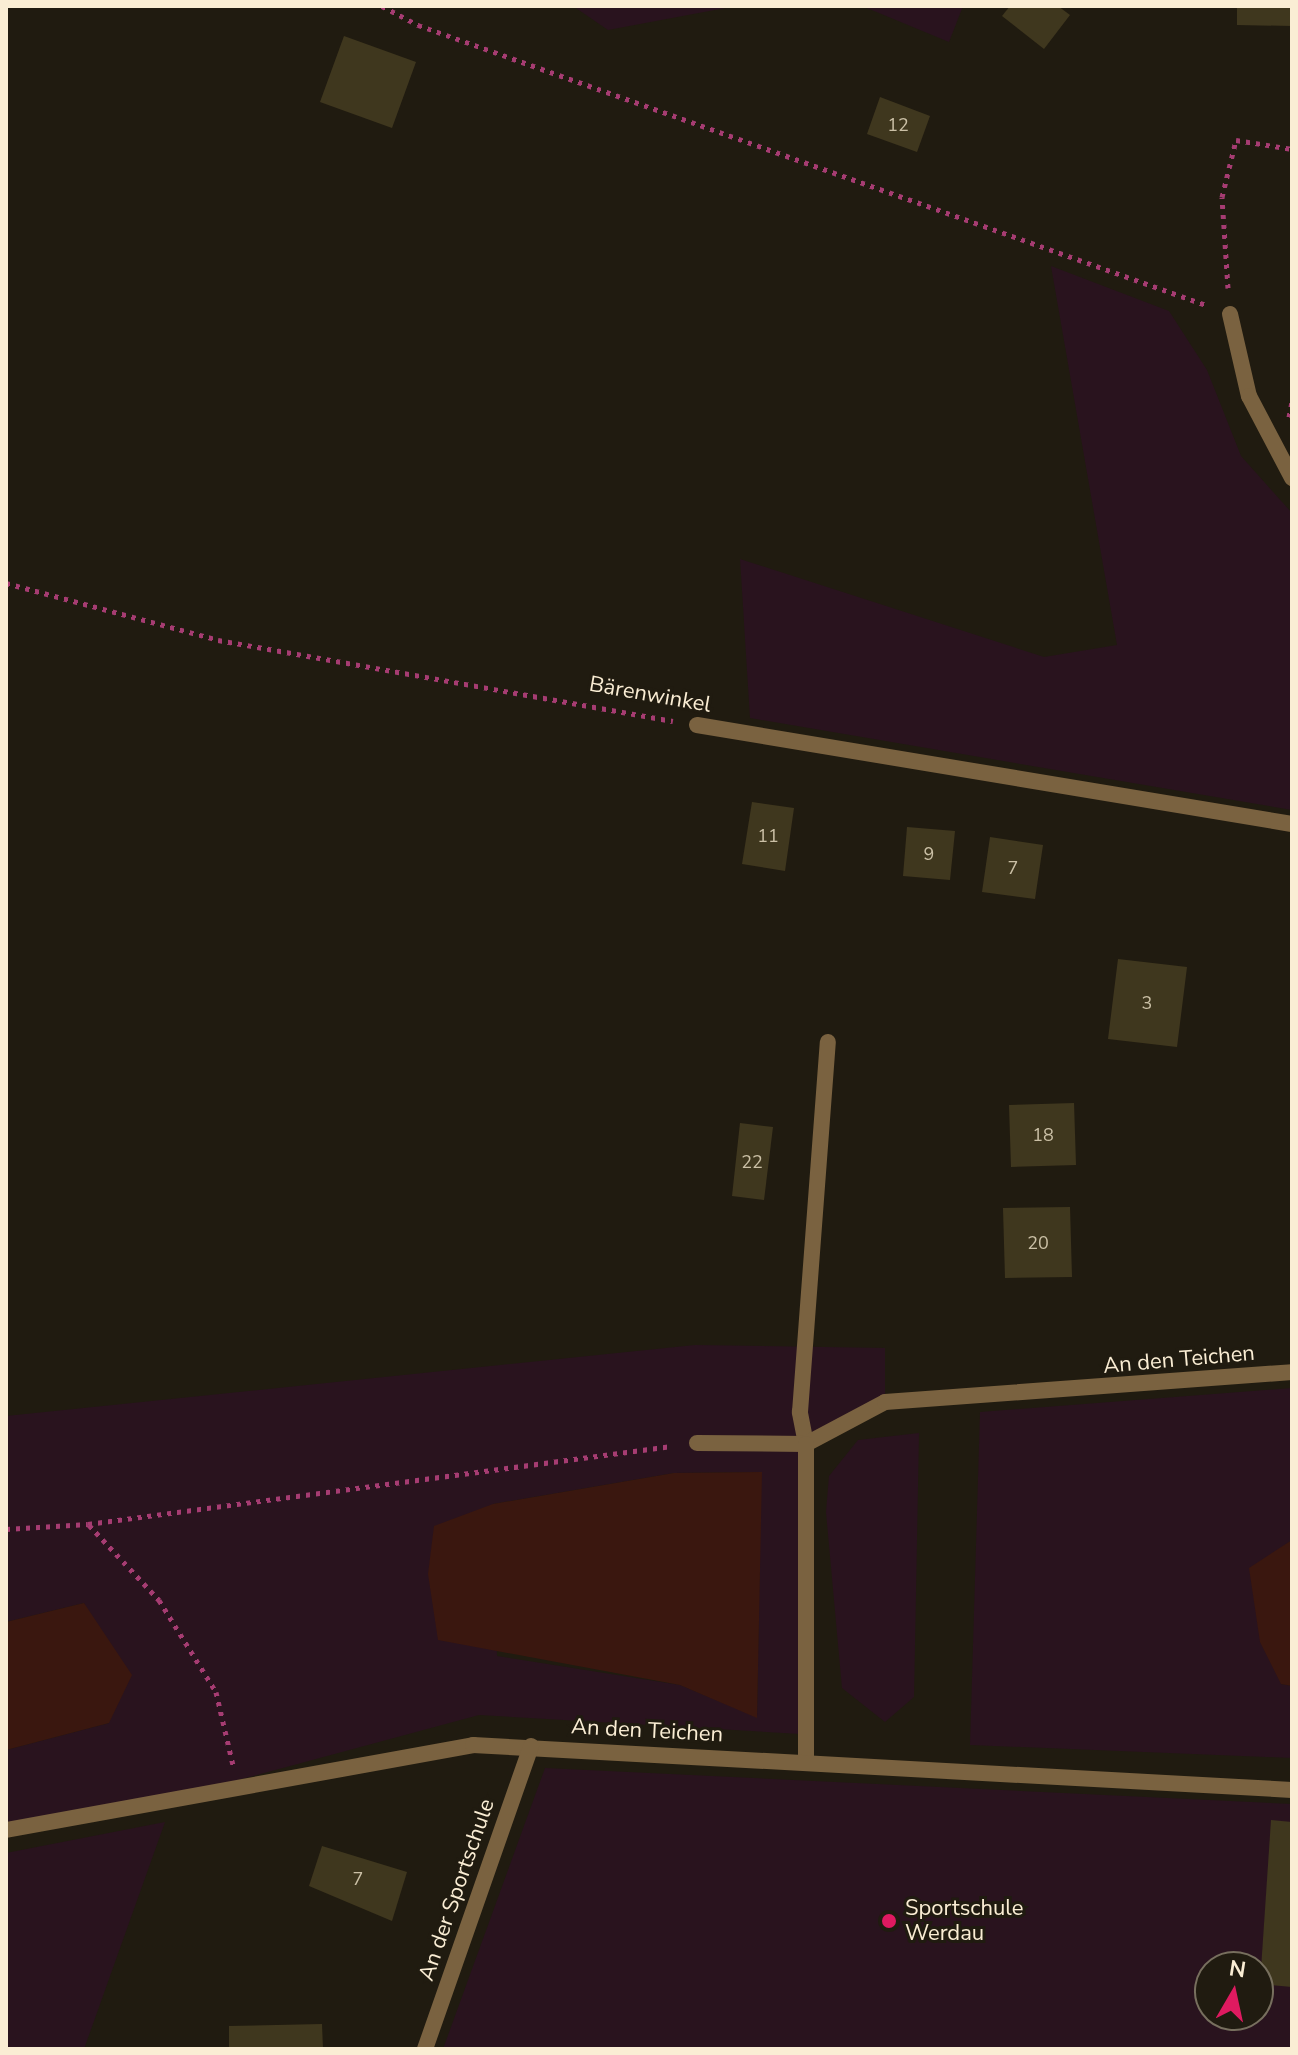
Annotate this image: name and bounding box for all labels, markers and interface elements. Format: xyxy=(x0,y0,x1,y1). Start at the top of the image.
house number: 12 xyxy=(887,114,909,136)
street label: Bärenwinkel xyxy=(587,671,713,719)
house number: 11 xyxy=(757,825,779,847)
house number: 9 xyxy=(924,843,934,865)
house number: 7 xyxy=(1008,857,1018,879)
house number: 3 xyxy=(1142,992,1152,1014)
house number: 18 xyxy=(1032,1124,1054,1146)
house number: 22 xyxy=(741,1151,763,1173)
house number: 20 xyxy=(1027,1232,1049,1254)
street label: An den Teichen xyxy=(1102,1340,1256,1380)
street label: An den Teichen xyxy=(570,1714,724,1748)
street label: An der Sportschule xyxy=(413,1796,501,1984)
house number: 7 xyxy=(353,1868,363,1890)
place label: Sportschule Werdau xyxy=(905,1895,1023,1946)
marker: Sportschule Werdau xyxy=(880,1912,898,1930)
north arrow xyxy=(1194,1951,1274,2031)
text: N xyxy=(1227,1953,1248,1985)

